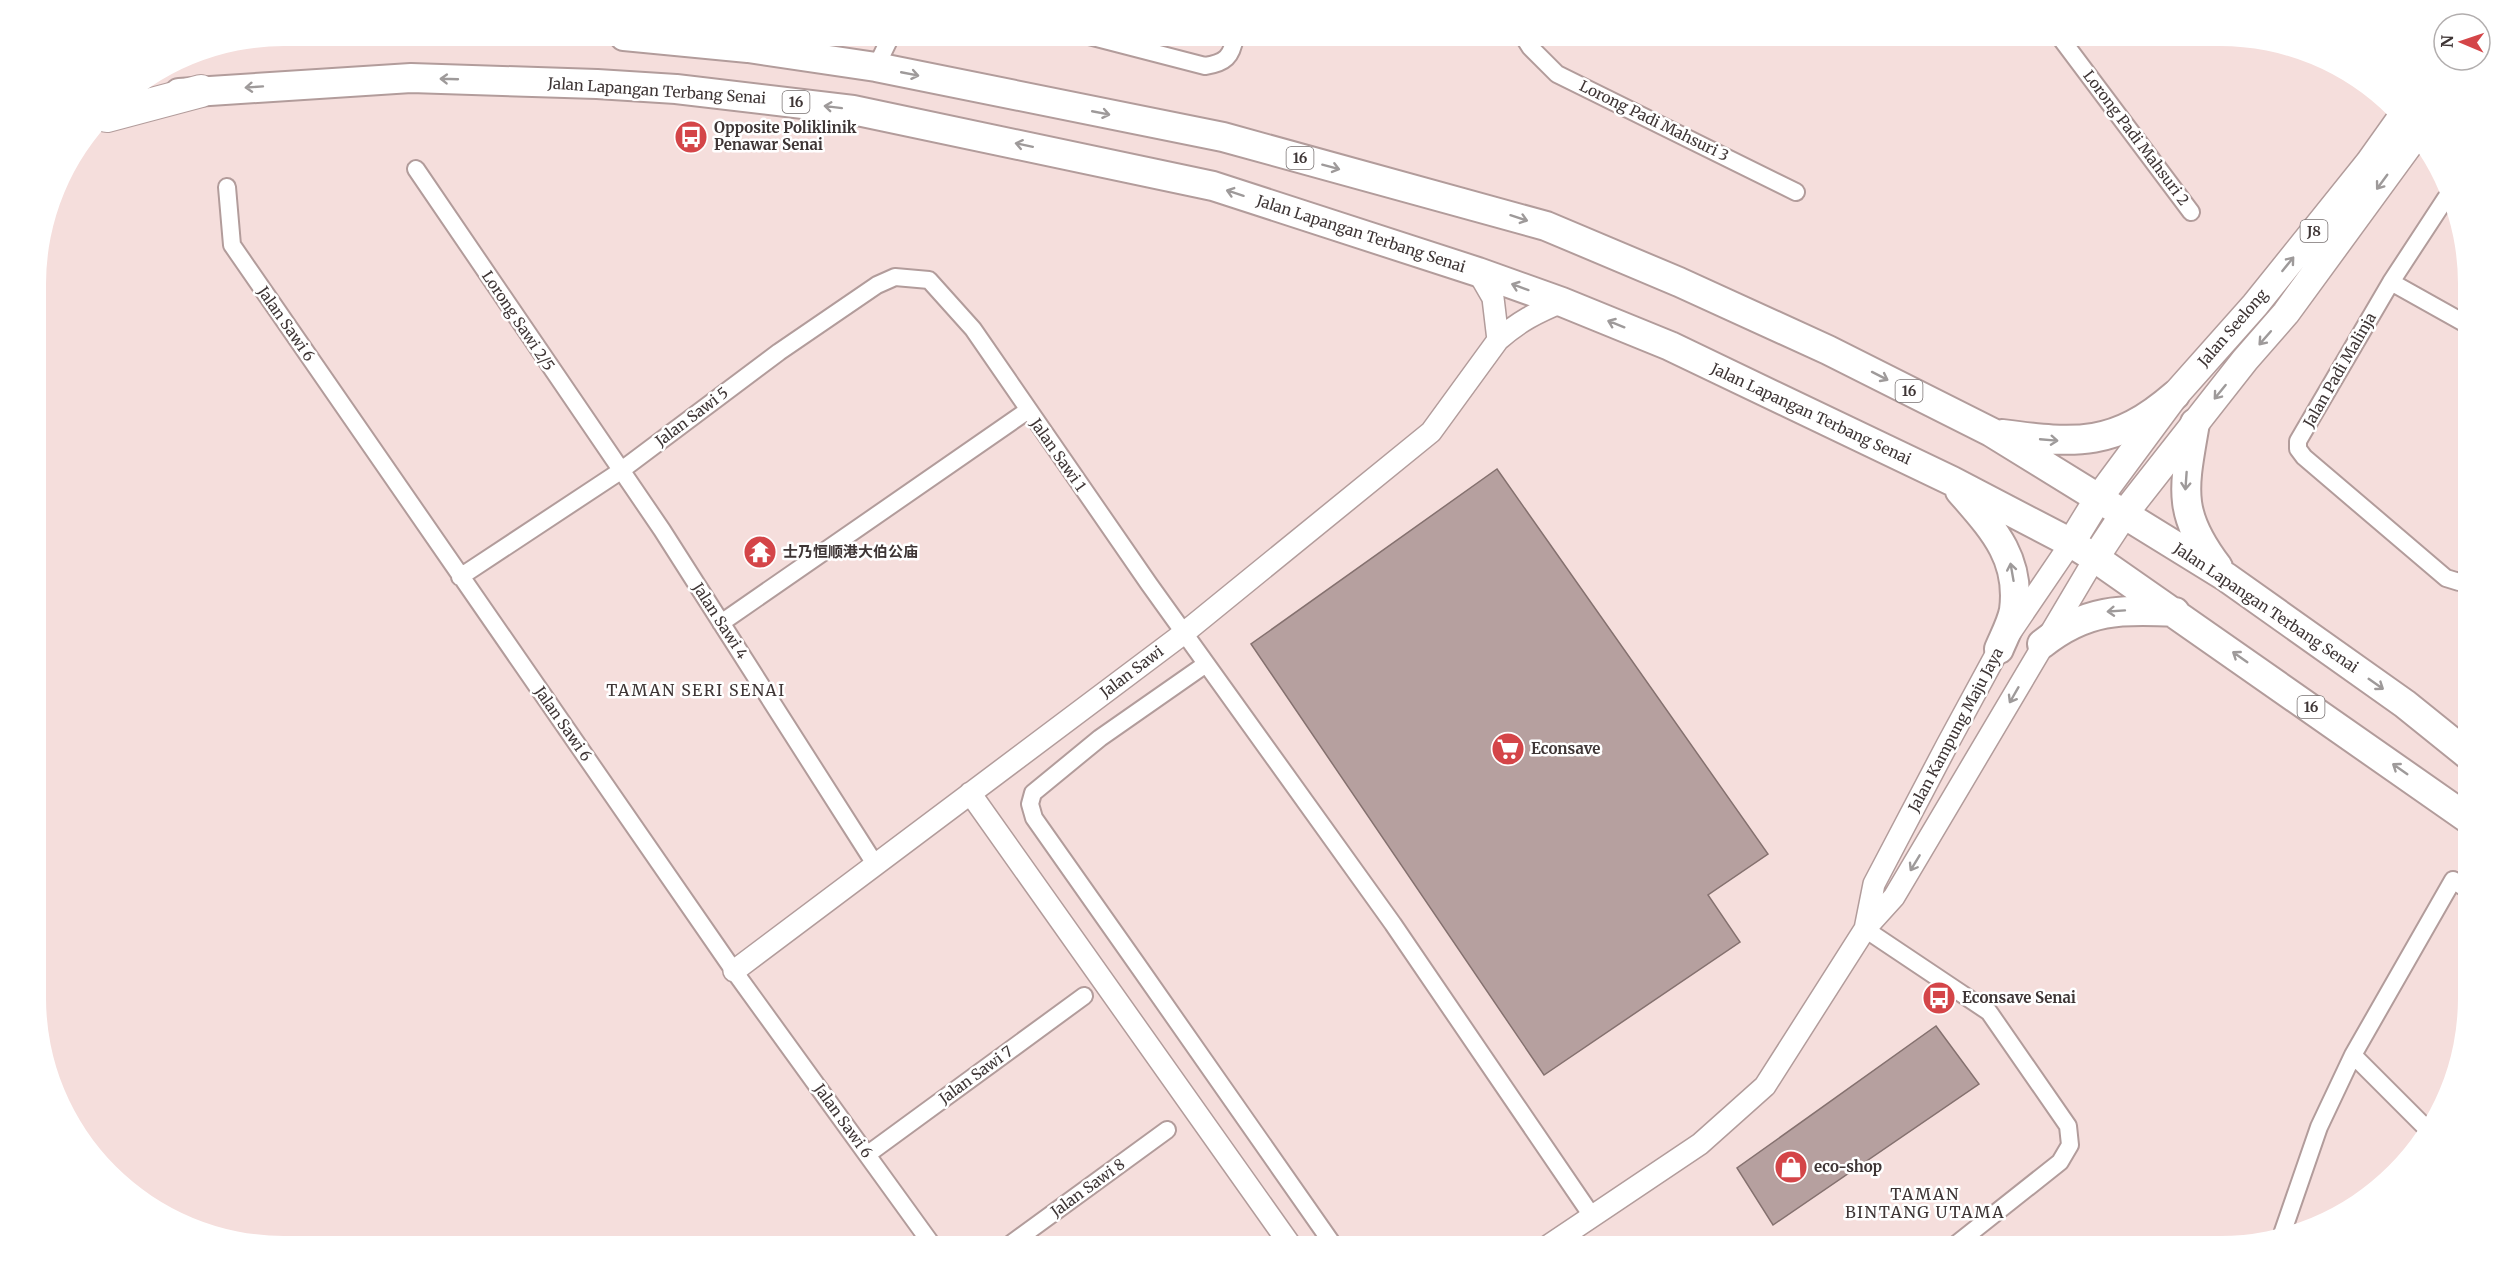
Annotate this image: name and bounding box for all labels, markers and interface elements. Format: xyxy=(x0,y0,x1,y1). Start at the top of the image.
north arrow xyxy=(2432,12,2492,72)
text: N xyxy=(2437,34,2457,48)
street label: Lorong Padi Mahsuri 2 xyxy=(2079,66,2193,209)
one-way arrow xyxy=(899,69,919,80)
one-way arrow xyxy=(439,73,459,84)
street label: Jalan Lapangan Terbang Senai xyxy=(546,73,767,108)
street label: Lorong Padi Mahsuri 3 xyxy=(1576,76,1732,165)
one-way arrow xyxy=(244,82,264,93)
road number: 16 xyxy=(782,91,810,113)
one-way arrow xyxy=(823,101,843,112)
one-way arrow xyxy=(1091,107,1110,119)
place label: Opposite Poliklinik Penawar Senai xyxy=(714,118,857,154)
bus stop icon: Opposite Poliklinik Penawar Senai xyxy=(673,119,709,155)
one-way arrow xyxy=(1015,139,1034,150)
road number: 16 xyxy=(1286,147,1314,169)
one-way arrow xyxy=(1322,161,1341,173)
one-way arrow xyxy=(2375,174,2388,190)
one-way arrow xyxy=(1226,187,1245,198)
street label: Jalan Lapangan Terbang Senai xyxy=(1253,190,1468,276)
one-way arrow xyxy=(1509,213,1528,224)
road number: J8 xyxy=(2300,220,2328,242)
one-way arrow xyxy=(2281,257,2294,273)
street label: Lorong Sawi 2/5 xyxy=(478,267,559,374)
one-way arrow xyxy=(1511,280,1530,291)
street label: Jalan Sawi 6 xyxy=(253,282,319,365)
street label: Jalan Seelong xyxy=(2193,285,2272,371)
street label: Jalan Padi Malinja xyxy=(2299,309,2380,431)
one-way arrow xyxy=(1607,318,1625,329)
one-way arrow xyxy=(2258,330,2271,346)
street label: Jalan Lapangan Terbang Senai xyxy=(1707,358,1914,468)
one-way arrow xyxy=(1871,371,1889,383)
road number: 16 xyxy=(1896,380,1922,402)
street label: Jalan Sawi 5 xyxy=(651,383,732,451)
one-way arrow xyxy=(2214,383,2227,399)
street label: Jalan Sawi 1 xyxy=(1026,414,1091,495)
one-way arrow xyxy=(2039,435,2059,446)
one-way arrow xyxy=(2180,470,2191,490)
temple icon: 士乃恒顺港大伯公庙 xyxy=(742,534,778,570)
street label: Jalan Lapangan Terbang Senai xyxy=(2170,538,2362,677)
place label: 士乃恒顺港大伯公庙 xyxy=(783,542,918,561)
one-way arrow xyxy=(2006,563,2017,583)
street label: Jalan Sawi 4 xyxy=(688,578,752,662)
one-way arrow xyxy=(2107,605,2127,616)
street label: Jalan Sawi xyxy=(1096,642,1167,702)
street label: Jalan Kampung Maju Jaya xyxy=(1904,644,2007,816)
one-way arrow xyxy=(2232,651,2249,663)
one-way arrow xyxy=(2368,678,2384,690)
district label: TAMAN SERI SENAI xyxy=(606,680,786,700)
street label: Jalan Sawi 6 xyxy=(530,682,596,765)
one-way arrow xyxy=(2007,686,2019,703)
road number: 16 xyxy=(2298,696,2324,718)
supermarket icon: Econsave xyxy=(1490,731,1526,767)
place label: Econsave xyxy=(1531,739,1600,758)
one-way arrow xyxy=(2392,763,2409,775)
one-way arrow xyxy=(1908,854,1920,871)
bus stop icon: Econsave Senai xyxy=(1921,980,1957,1016)
place label: Econsave Senai xyxy=(1962,988,2076,1007)
street label: Jalan Sawi 7 xyxy=(934,1041,1017,1108)
street label: Jalan Sawi 6 xyxy=(810,1079,877,1161)
shop icon: eco-shop xyxy=(1773,1149,1809,1185)
street label: Jalan Sawi 8 xyxy=(1046,1154,1128,1221)
place label: eco-shop xyxy=(1814,1157,1883,1176)
district label: TAMAN BINTANG UTAMA xyxy=(1845,1184,2005,1222)

